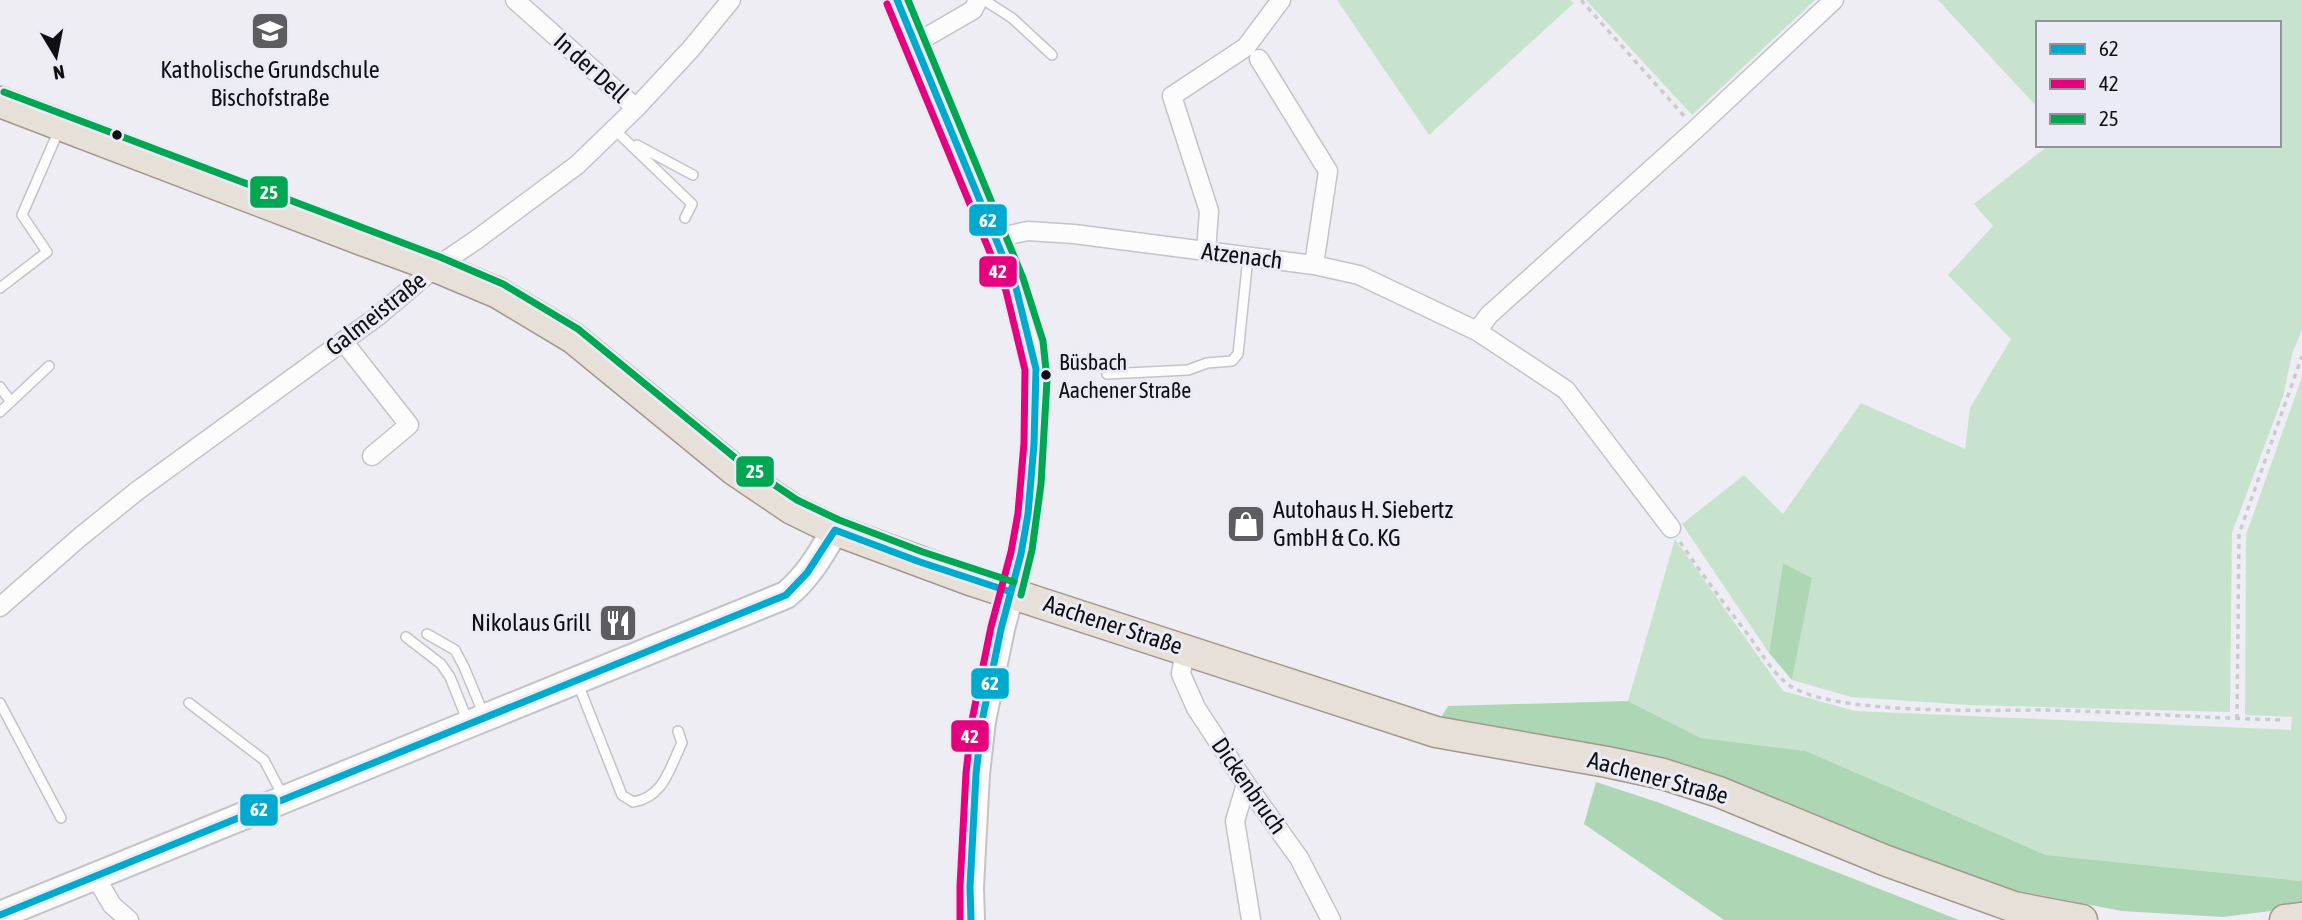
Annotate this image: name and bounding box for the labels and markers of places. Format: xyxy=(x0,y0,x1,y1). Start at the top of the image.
school or university icon: Katholische Grundschule Bischofstraße xyxy=(249,10,291,52)
place label: Katholische Grundschule Bischofstraße xyxy=(160,56,380,111)
unlabelled marker xyxy=(110,128,124,142)
place label: Büsbach Aachener Straße xyxy=(1059,349,1191,403)
marker: Büsbach Aachener Straße xyxy=(1039,368,1053,382)
place label: Autohaus H. Siebertz GmbH & Co. KG xyxy=(1273,496,1453,551)
shop icon: Autohaus H. Siebertz GmbH & Co. KG xyxy=(1225,503,1267,545)
restaurant icon: Nikolaus Grill xyxy=(597,602,639,644)
place label: Nikolaus Grill xyxy=(471,609,592,636)

